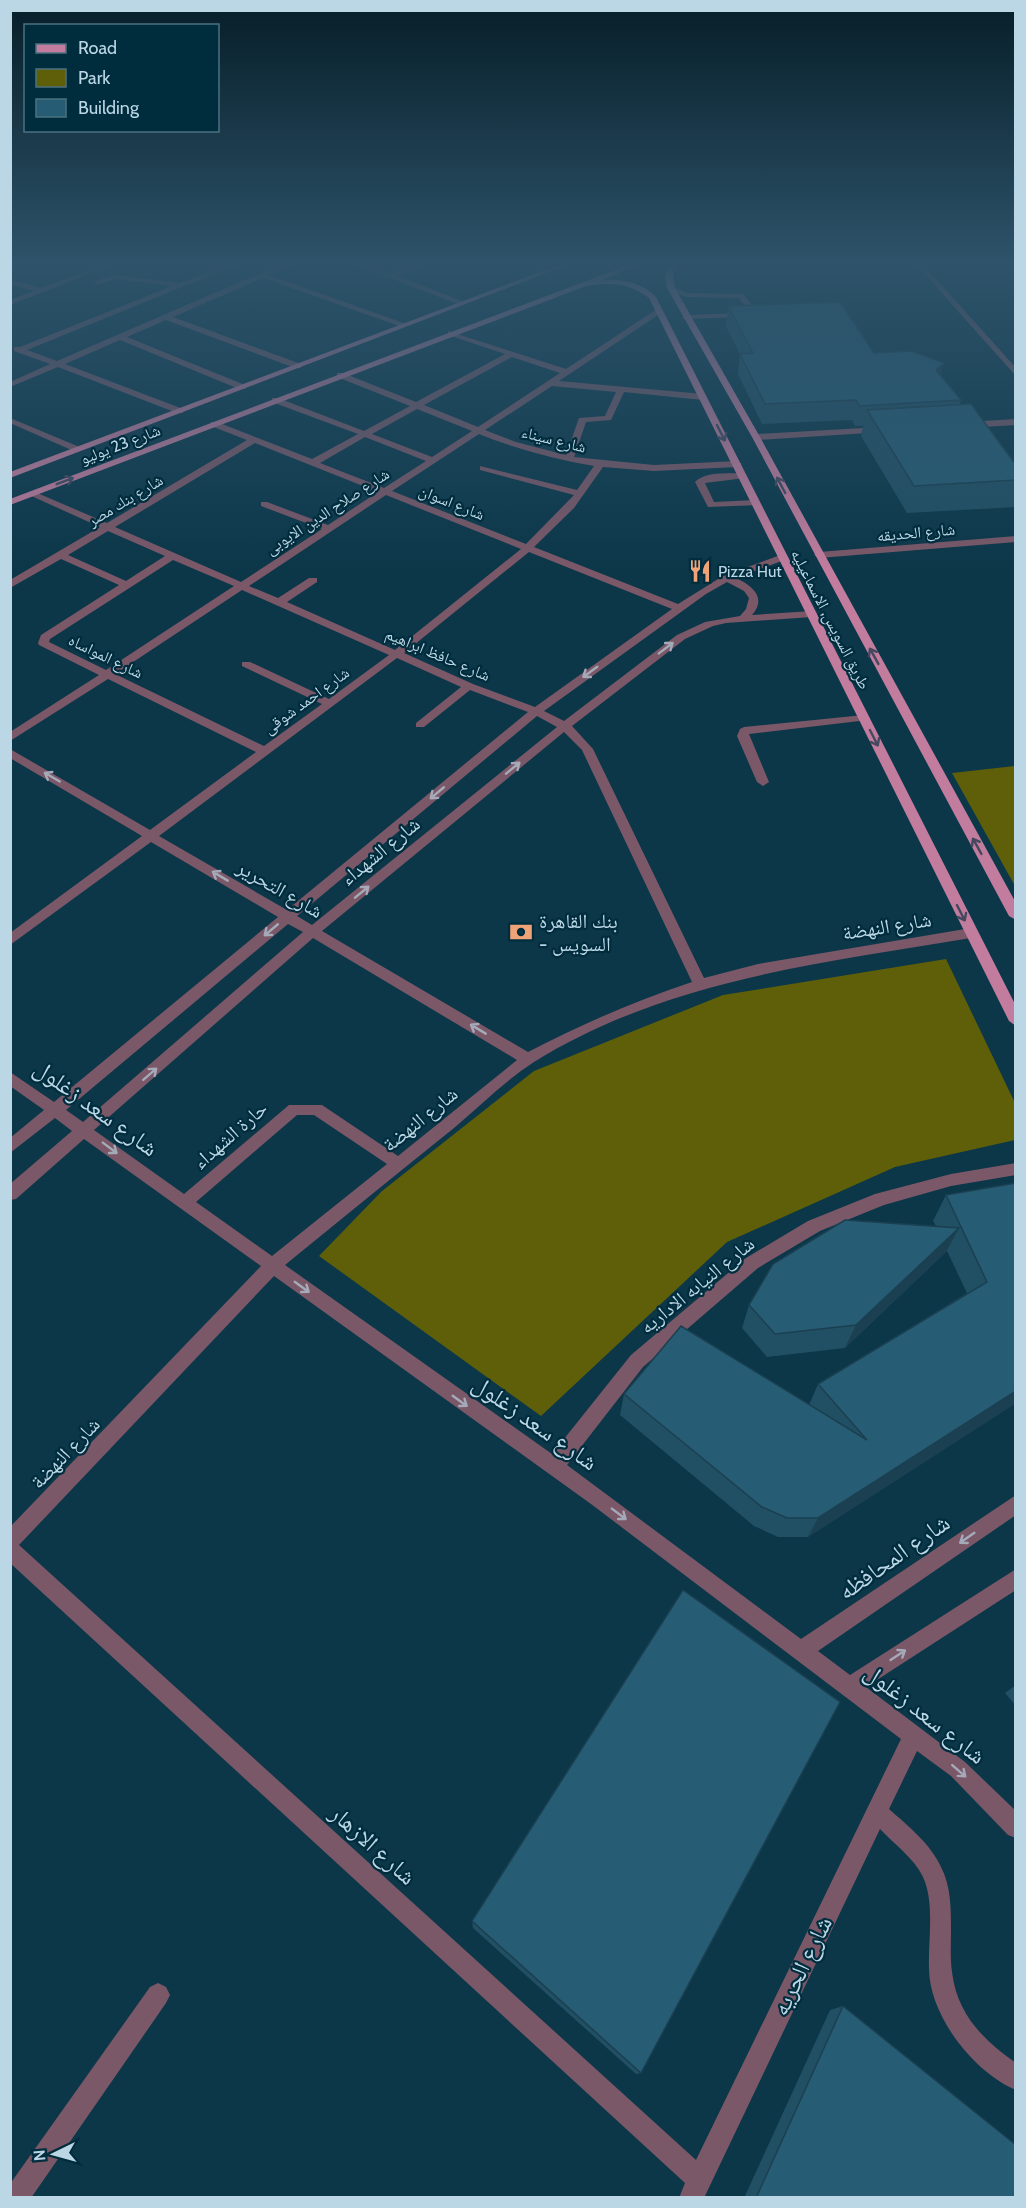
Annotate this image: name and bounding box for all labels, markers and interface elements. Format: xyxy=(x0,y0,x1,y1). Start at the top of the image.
legend xyxy=(24,24,219,132)
text: Road xyxy=(78,37,117,59)
text: Park xyxy=(78,67,111,89)
text: Building xyxy=(78,97,140,119)
street label: شارع 23 يوليو xyxy=(77,420,163,469)
street label: شارع سيناء xyxy=(519,422,588,458)
one-way arrow xyxy=(716,423,727,441)
street label: شارع صلاح الدين الايوبى xyxy=(262,464,393,559)
street label: شارع بنك مصر xyxy=(83,470,167,532)
one-way arrow xyxy=(55,475,74,486)
one-way arrow xyxy=(775,476,786,494)
street label: شارع اسوان xyxy=(416,481,487,525)
street label: شارع الحديقه xyxy=(876,520,956,546)
street label: طريق السويس, الاسماعيليه xyxy=(786,546,874,693)
restaurant icon: Pizza Hut xyxy=(687,558,713,584)
place label: Pizza Hut xyxy=(718,562,782,581)
street label: شارع حافظ ابراهيم xyxy=(382,624,493,686)
street label: شارع المواساه xyxy=(65,630,146,683)
one-way arrow xyxy=(658,642,674,655)
one-way arrow xyxy=(868,648,880,665)
street label: شارع احمد شوقى xyxy=(260,663,354,739)
one-way arrow xyxy=(582,666,598,678)
one-way arrow xyxy=(869,729,881,747)
one-way arrow xyxy=(504,762,520,775)
one-way arrow xyxy=(44,771,61,783)
one-way arrow xyxy=(429,786,445,799)
street label: شارع الشهداء xyxy=(335,812,425,891)
one-way arrow xyxy=(971,838,983,855)
street label: شارع التحرير xyxy=(231,854,327,924)
one-way arrow xyxy=(212,870,229,882)
one-way arrow xyxy=(353,885,369,898)
one-way arrow xyxy=(956,903,968,921)
street label: شارع النهضة xyxy=(841,907,933,946)
place label: بنك القاهرة - السويس xyxy=(539,909,618,956)
bank icon: بنك القاهرة - السويس xyxy=(508,919,534,945)
one-way arrow xyxy=(263,924,279,937)
one-way arrow xyxy=(470,1023,487,1035)
street label: شارع سعد زغلول xyxy=(28,1053,164,1163)
one-way arrow xyxy=(142,1067,157,1081)
street label: شارع النهضة xyxy=(378,1081,463,1157)
street label: حارة الشهداء xyxy=(188,1096,272,1174)
one-way arrow xyxy=(102,1141,118,1154)
street label: شارع النيابه الاداريه xyxy=(635,1231,760,1339)
one-way arrow xyxy=(293,1281,309,1293)
street label: شارع سعد زغلول xyxy=(466,1369,604,1477)
one-way arrow xyxy=(452,1395,468,1407)
street label: شارع النهضة xyxy=(25,1412,105,1494)
one-way arrow xyxy=(611,1507,627,1520)
street label: شارع المحافظه xyxy=(832,1507,956,1607)
one-way arrow xyxy=(960,1532,976,1544)
one-way arrow xyxy=(889,1649,905,1661)
street label: شارع سعد زغلول xyxy=(858,1657,992,1771)
one-way arrow xyxy=(951,1764,966,1778)
street label: شارع الازهار xyxy=(323,1798,422,1892)
street label: شارع الحريه xyxy=(765,1912,839,2020)
north arrow xyxy=(24,2124,84,2184)
text: N xyxy=(30,2149,50,2162)

